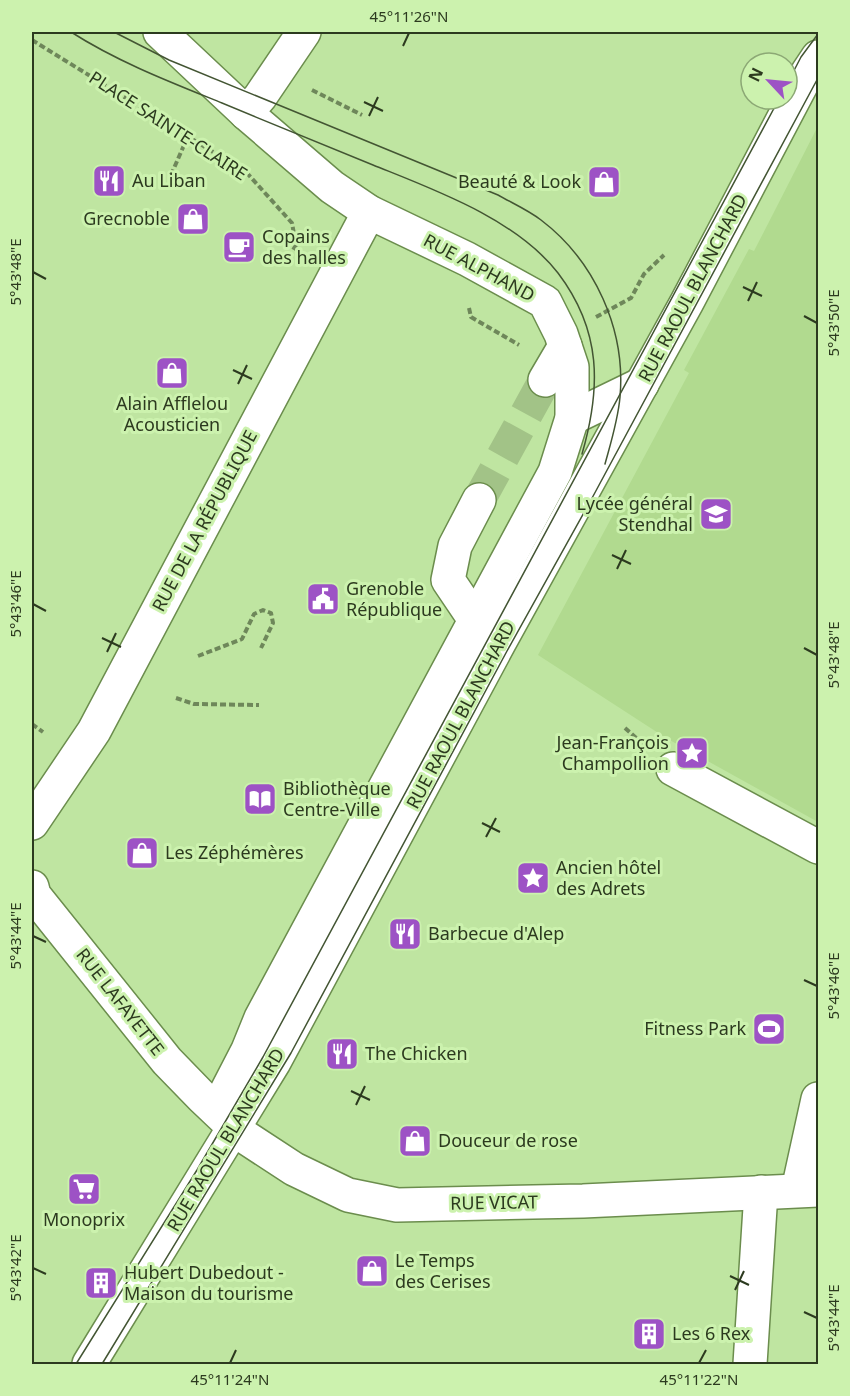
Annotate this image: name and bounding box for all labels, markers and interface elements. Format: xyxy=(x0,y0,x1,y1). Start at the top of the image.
text: 45°11'26"N xyxy=(370,6,448,26)
north arrow xyxy=(739,51,799,111)
text: N xyxy=(743,64,768,85)
street label: PLACE SAINTE-CLAIRE xyxy=(85,65,252,185)
restaurant icon: Au Liban xyxy=(91,163,127,199)
shop icon: Beauté & Look xyxy=(586,164,622,200)
place label: Au Liban xyxy=(132,168,206,192)
place label: Beauté & Look xyxy=(458,169,581,193)
street label: RUE RAOUL BLANCHARD xyxy=(632,189,752,386)
shop icon: Grecnoble xyxy=(175,201,211,237)
place label: Grecnoble xyxy=(83,206,170,230)
place label: Copains des halles xyxy=(262,224,346,269)
street label: RUE ALPHAND xyxy=(420,228,539,306)
cafe icon: Copains des halles xyxy=(221,229,257,265)
text: 5°43'48"E xyxy=(5,238,25,306)
text: 5°43'50"E xyxy=(823,289,843,357)
shop icon: Alain Afflelou Acousticien xyxy=(154,355,190,391)
place label: Alain Afflelou Acousticien xyxy=(116,391,228,436)
street label: RUE DE LA RÉPUBLIQUE xyxy=(146,426,262,615)
place label: Lycée général Stendhal xyxy=(576,491,693,536)
school or university icon: Lycée général Stendhal xyxy=(698,496,734,532)
text: 5°43'46"E xyxy=(5,570,25,638)
place label: Grenoble République xyxy=(346,576,442,621)
public building icon: Grenoble République xyxy=(305,581,341,617)
street label: RUE RAOUL BLANCHARD xyxy=(400,616,520,813)
text: 5°43'48"E xyxy=(823,621,843,689)
place label: Jean-François Champollion xyxy=(554,730,669,775)
place icon: Jean-François Champollion xyxy=(674,735,710,771)
place label: Bibliothèque Centre-Ville xyxy=(283,776,391,821)
library icon: Bibliothèque Centre-Ville xyxy=(242,781,278,817)
shop icon: Les Zéphémères xyxy=(124,835,160,871)
place label: Les Zéphémères xyxy=(165,840,304,864)
place label: Ancien hôtel des Adrets xyxy=(556,855,661,900)
place icon: Ancien hôtel des Adrets xyxy=(515,860,551,896)
text: 5°43'44"E xyxy=(5,902,25,970)
restaurant icon: Barbecue d'Alep xyxy=(387,916,423,952)
place label: Barbecue d'Alep xyxy=(428,921,564,945)
street label: RUE LAFAYETTE xyxy=(71,943,170,1060)
text: 5°43'46"E xyxy=(823,952,843,1020)
sports icon: Fitness Park xyxy=(751,1011,787,1047)
place label: Fitness Park xyxy=(644,1016,746,1040)
restaurant icon: The Chicken xyxy=(324,1036,360,1072)
place label: The Chicken xyxy=(365,1041,468,1065)
street label: RUE RAOUL BLANCHARD xyxy=(161,1043,289,1235)
shop icon: Douceur de rose xyxy=(397,1123,433,1159)
place label: Douceur de rose xyxy=(438,1128,578,1152)
supermarket icon: Monoprix xyxy=(66,1171,102,1207)
street label: RUE VICAT xyxy=(450,1189,538,1215)
place label: Monoprix xyxy=(43,1207,125,1231)
text: 5°43'42"E xyxy=(5,1234,25,1302)
place label: Le Temps des Cerises xyxy=(395,1248,491,1293)
shop icon: Le Temps des Cerises xyxy=(354,1253,390,1289)
place label: Hubert Dubedout - Maison du tourisme xyxy=(124,1260,293,1305)
building icon: Hubert Dubedout - Maison du tourisme xyxy=(83,1265,119,1301)
text: 5°43'44"E xyxy=(823,1284,843,1352)
building icon: Les 6 Rex xyxy=(631,1316,667,1352)
place label: Les 6 Rex xyxy=(672,1321,751,1345)
text: 45°11'24"N xyxy=(191,1369,269,1389)
text: 45°11'22"N xyxy=(660,1369,738,1389)

